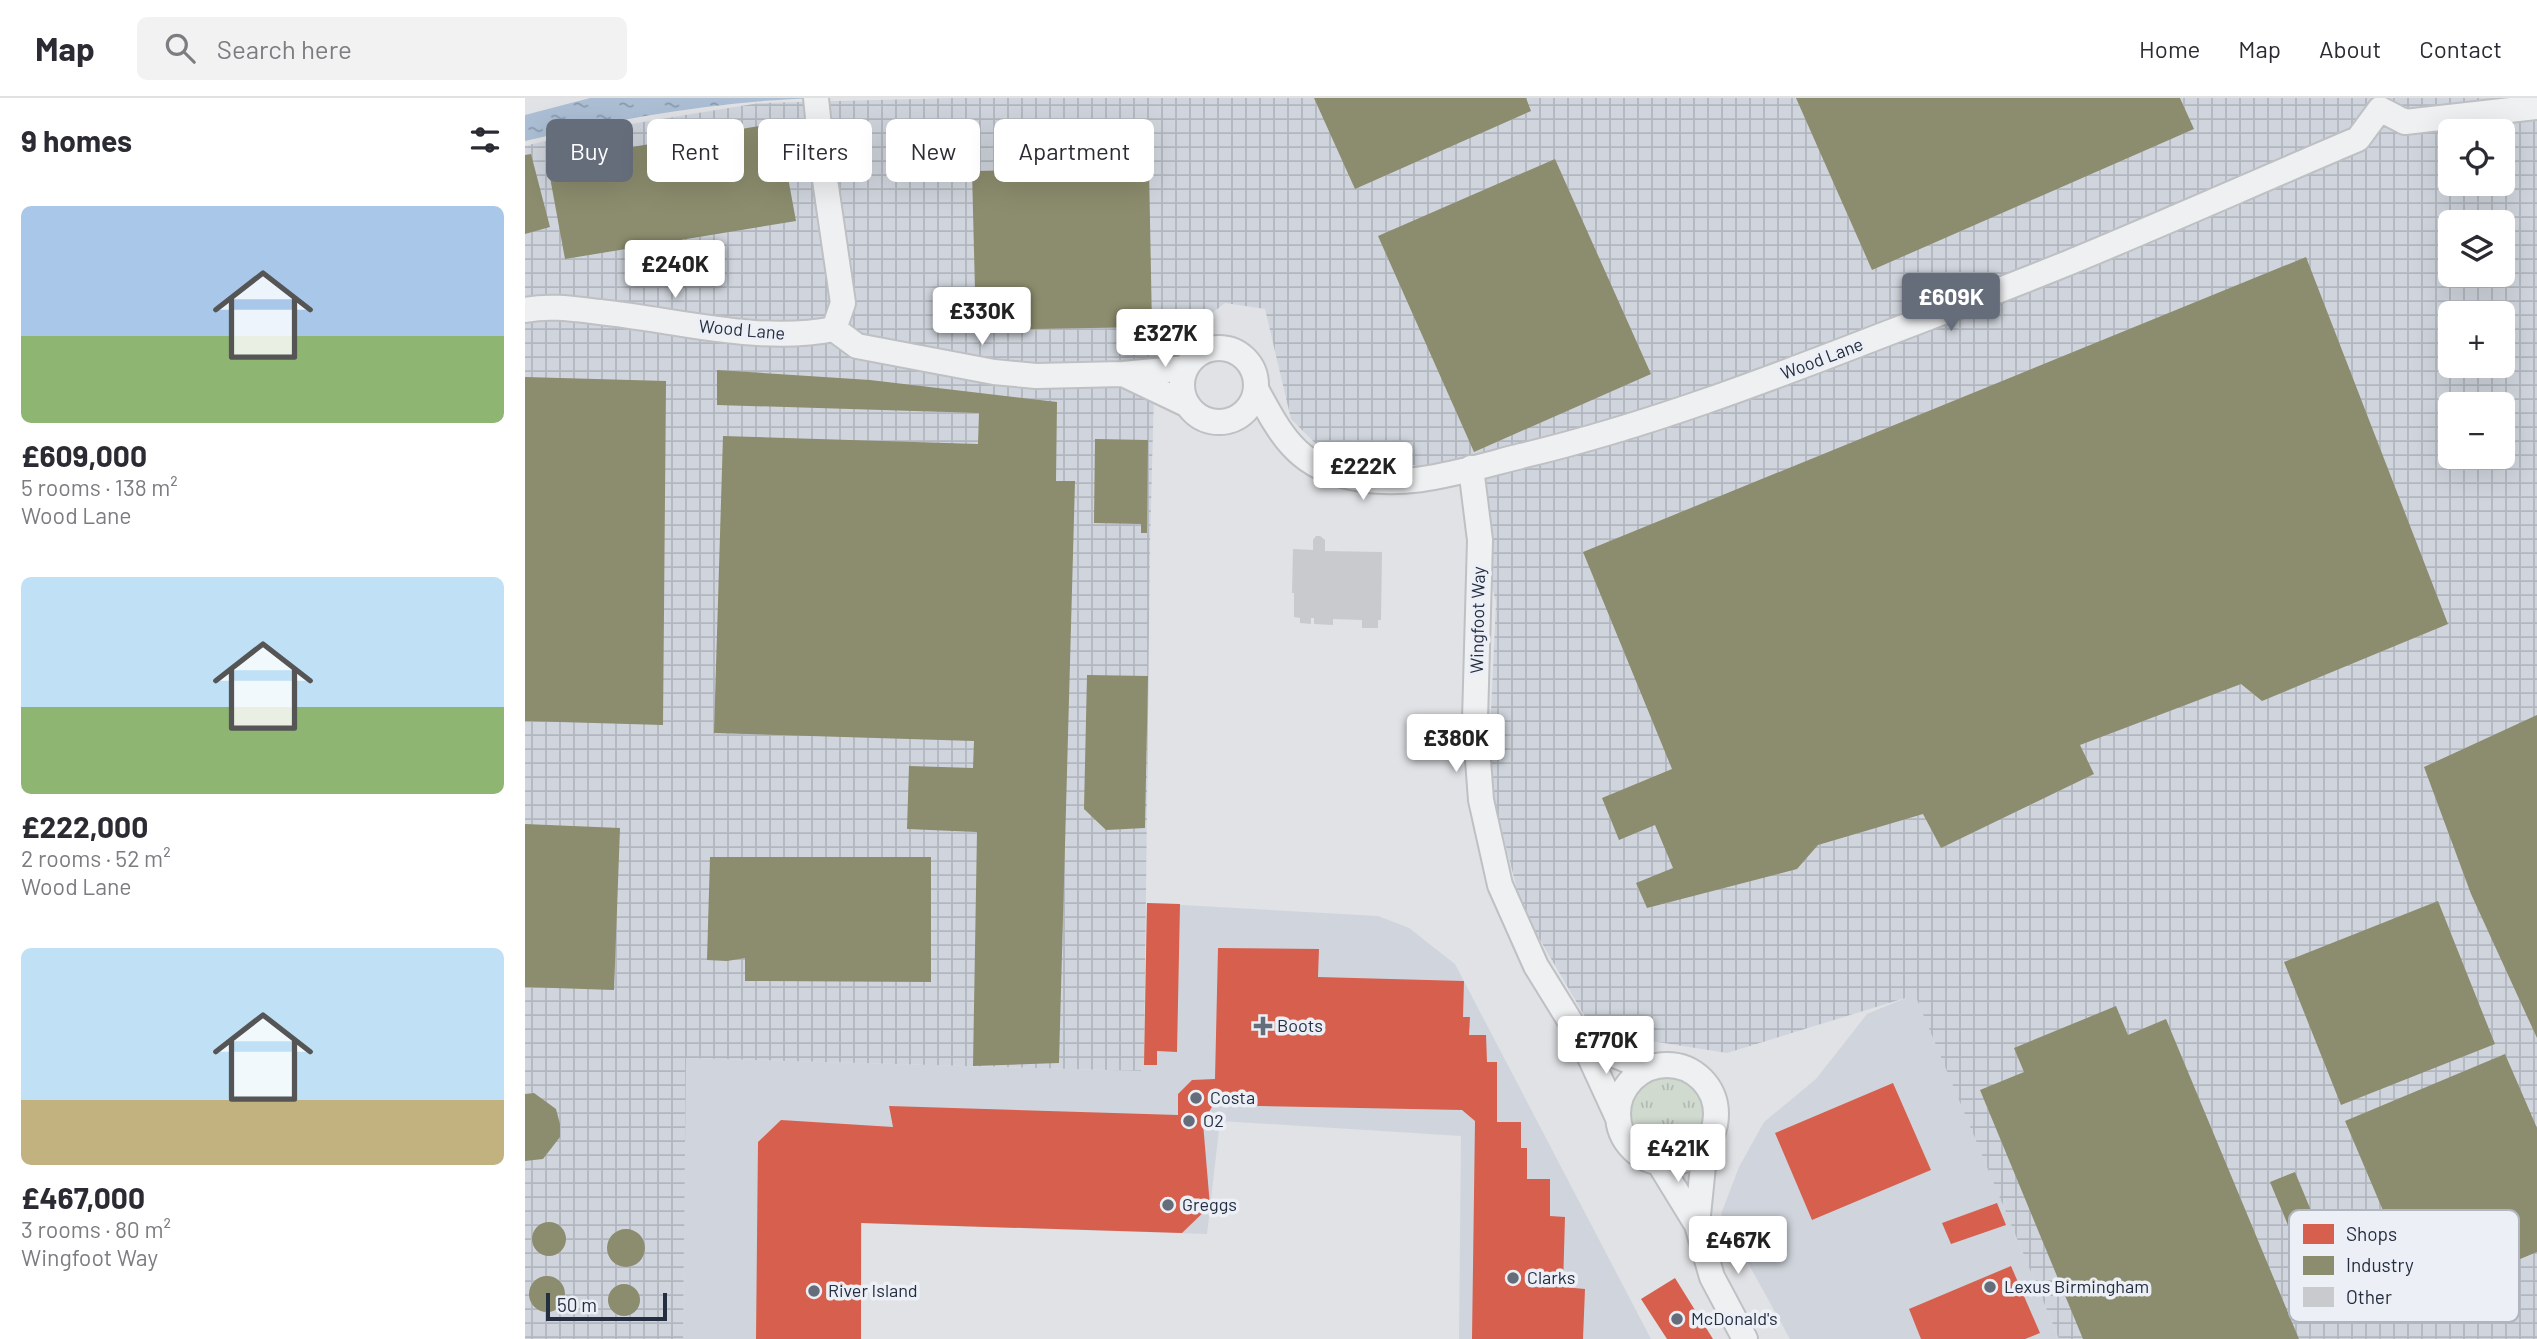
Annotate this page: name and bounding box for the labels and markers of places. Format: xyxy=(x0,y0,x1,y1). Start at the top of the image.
pin: £240K xyxy=(626,240,724,300)
pin: £609K xyxy=(1902,274,2000,333)
pin: £330K xyxy=(933,288,1031,347)
pin: £327K xyxy=(1116,310,1214,369)
pin: £222K xyxy=(1314,442,1412,502)
pin: £380K xyxy=(1407,714,1505,774)
place label: Boots xyxy=(1277,1014,1323,1036)
pin: £770K xyxy=(1557,1016,1655,1076)
marker: Boots xyxy=(1255,1018,1271,1034)
place label: Costa xyxy=(1210,1086,1255,1108)
marker: Costa xyxy=(1188,1090,1204,1106)
place label: O2 xyxy=(1203,1109,1224,1131)
marker: O2 xyxy=(1181,1113,1197,1129)
pin: £421K xyxy=(1629,1124,1727,1184)
place label: Greggs xyxy=(1182,1193,1237,1215)
marker: Greggs xyxy=(1160,1197,1176,1213)
pin: £467K xyxy=(1689,1216,1787,1276)
place label: Clarks xyxy=(1527,1266,1575,1288)
marker: Clarks xyxy=(1505,1270,1521,1286)
place label: Lexus Birmingham xyxy=(2004,1275,2149,1297)
place label: River Island xyxy=(828,1279,918,1301)
marker: Lexus Birmingham xyxy=(1982,1279,1998,1295)
marker: River Island xyxy=(806,1283,822,1299)
place label: McDonald's xyxy=(1691,1307,1778,1329)
marker: McDonald's xyxy=(1669,1311,1685,1327)

